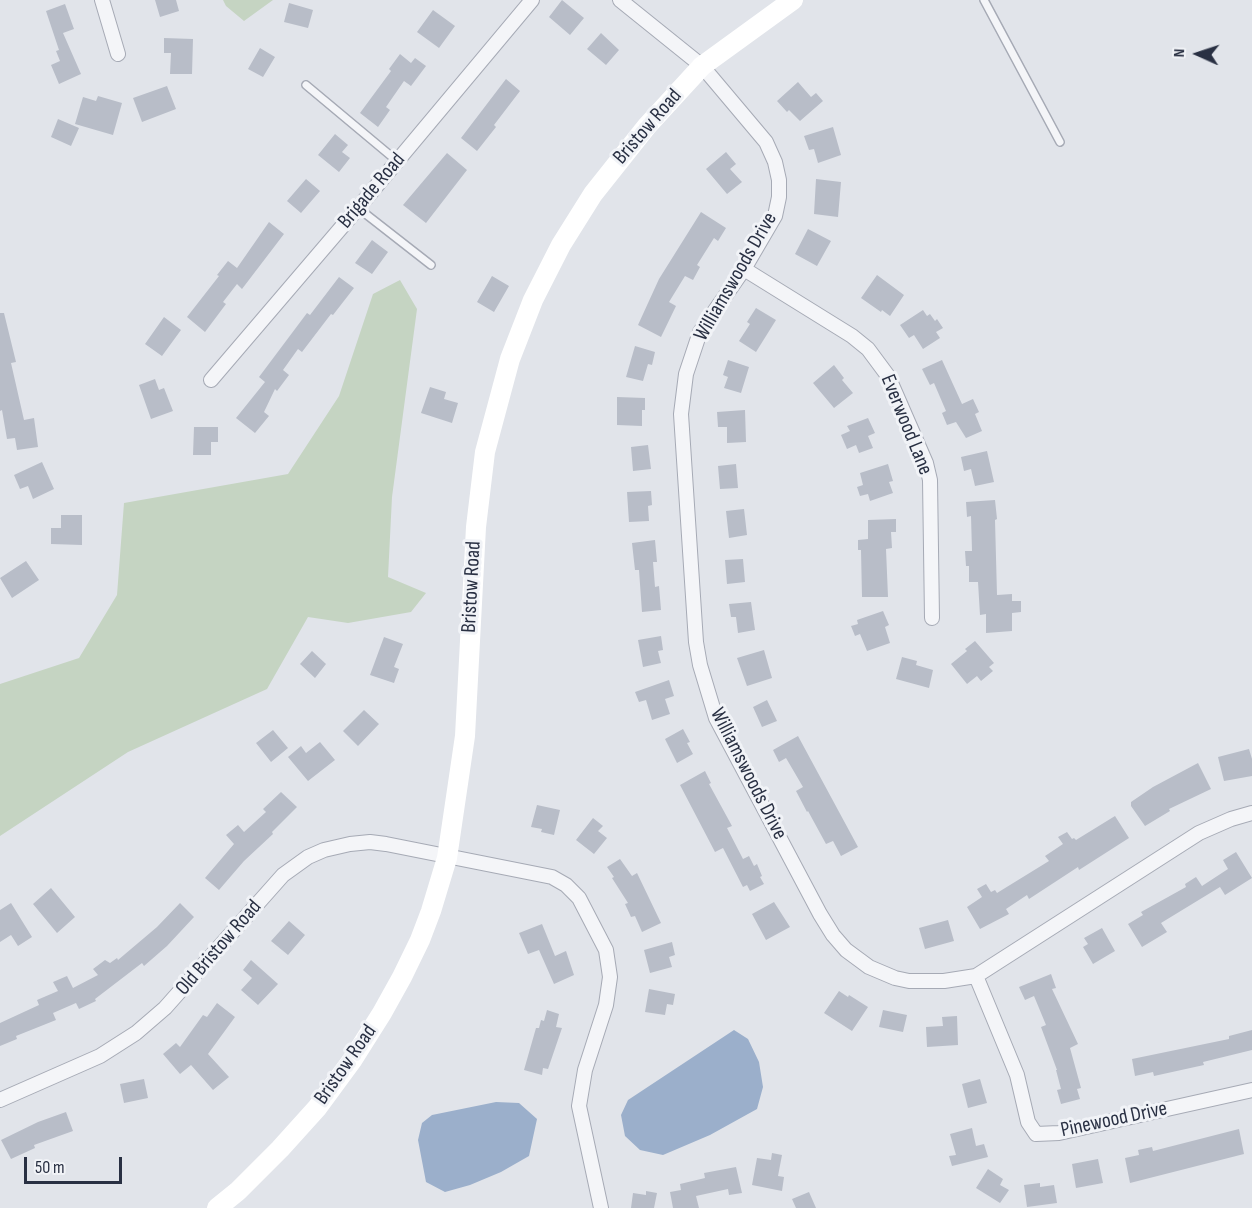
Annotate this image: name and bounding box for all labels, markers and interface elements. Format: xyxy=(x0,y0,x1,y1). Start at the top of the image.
north arrow xyxy=(1168,24,1228,84)
text: N xyxy=(1170,48,1189,58)
street label: Bristow Road xyxy=(608,84,688,170)
street label: Brigade Road xyxy=(333,148,411,234)
street label: Williamswoods Drive xyxy=(689,208,783,346)
street label: Everwood Lane xyxy=(874,371,938,479)
street label: Bristow Road xyxy=(457,541,487,633)
street label: Williamswoods Drive xyxy=(704,704,792,844)
street label: Old Bristow Road xyxy=(171,895,267,1001)
street label: Bristow Road xyxy=(309,1020,383,1110)
street label: Pinewood Drive xyxy=(1059,1096,1169,1144)
scale bar xyxy=(27,1145,124,1183)
text: 50 m xyxy=(35,1157,65,1178)

